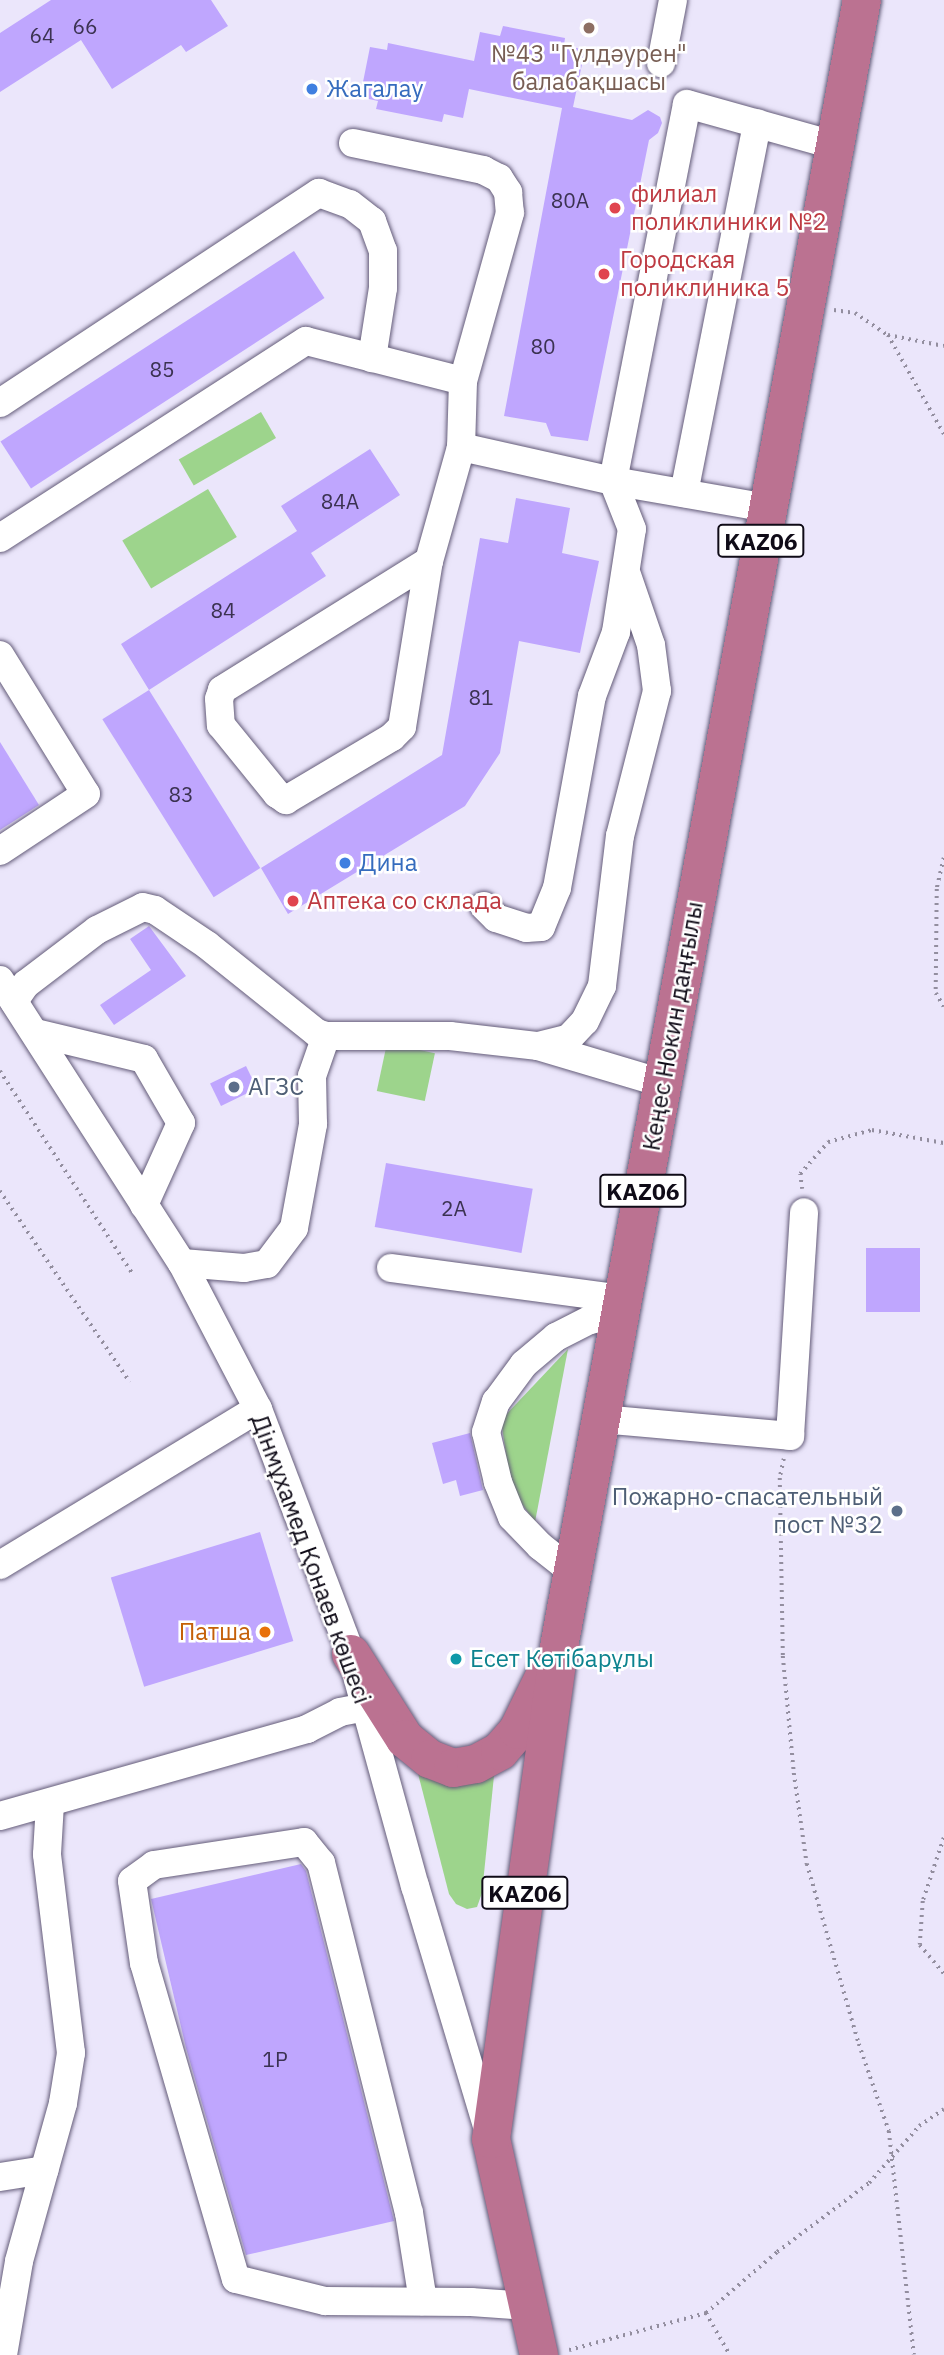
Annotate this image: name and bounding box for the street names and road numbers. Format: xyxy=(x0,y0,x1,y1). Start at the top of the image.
road number: KАZ06 xyxy=(717,522,805,561)
street label: Кеңес Нокин даңғылы xyxy=(637,899,709,1153)
road number: KАZ06 xyxy=(599,1172,687,1210)
street label: Дінмұхамед Қонаев көшесі xyxy=(245,1410,377,1708)
road number: KАZ06 xyxy=(481,1874,569,1912)

